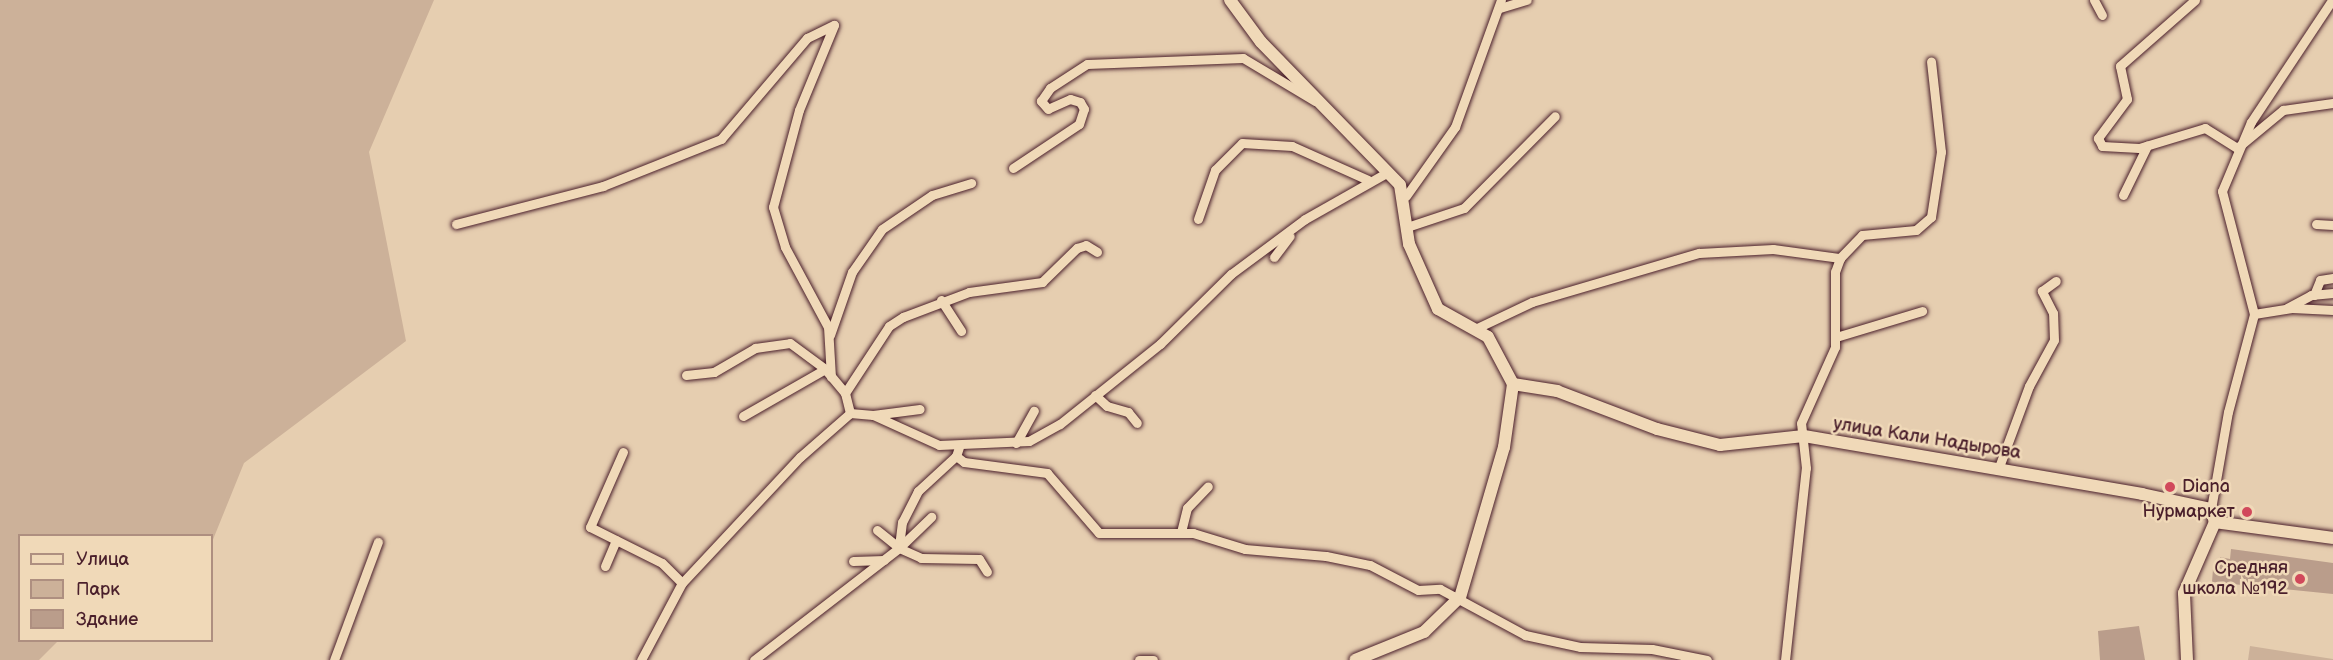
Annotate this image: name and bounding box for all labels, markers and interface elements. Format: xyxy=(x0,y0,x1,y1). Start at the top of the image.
street label: улица Кали Надырова xyxy=(1832,414,2022,464)
place label: Diana xyxy=(2182,476,2230,498)
marker: Diana xyxy=(2163,480,2177,494)
place label: Нурмаркет xyxy=(2143,501,2235,523)
marker: Нурмаркет xyxy=(2240,505,2254,519)
legend xyxy=(18,534,213,642)
text: Улица xyxy=(76,549,129,570)
place label: Средняя школа №192 xyxy=(2183,558,2288,600)
marker: Средняя школа №192 xyxy=(2293,572,2307,586)
text: Парк xyxy=(76,579,120,600)
text: Здание xyxy=(76,609,138,630)

